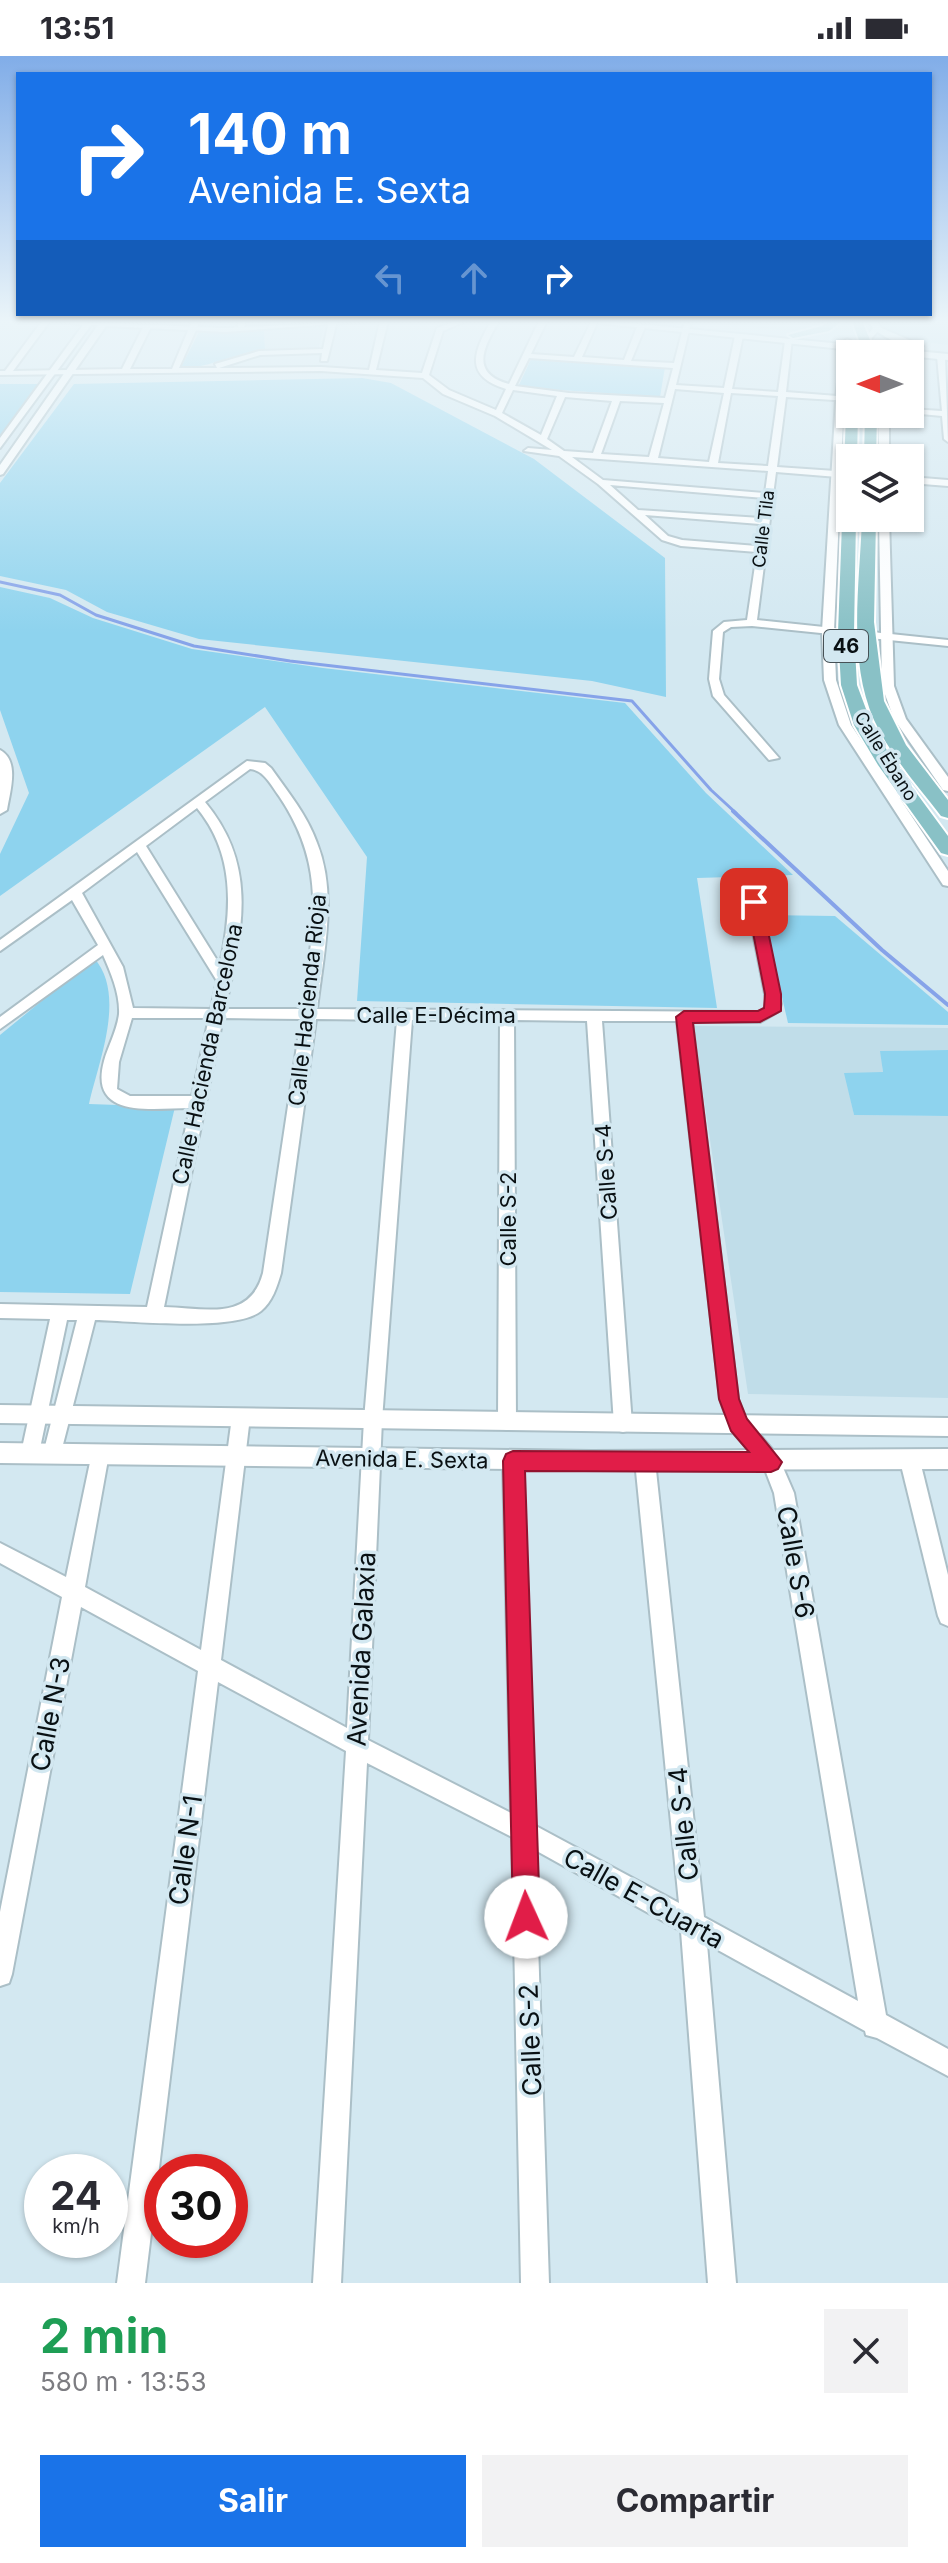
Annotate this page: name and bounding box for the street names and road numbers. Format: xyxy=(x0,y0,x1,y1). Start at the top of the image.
street label: Calle Tila xyxy=(748,489,778,569)
road number: 46 xyxy=(824,630,868,662)
street label: Calle Ébano xyxy=(850,707,923,804)
street label: Calle Hacienda Rioja xyxy=(283,893,331,1107)
street label: Calle Hacienda Barcelona xyxy=(167,921,247,1187)
street label: Calle E-Décima xyxy=(356,1002,516,1028)
street label: Calle S-4 xyxy=(590,1123,622,1221)
street label: Calle S-2 xyxy=(495,1171,521,1267)
street label: Avenida E. Sexta xyxy=(315,1444,489,1474)
street label: Calle S-6 xyxy=(771,1503,821,1621)
street label: Avenida Galaxia xyxy=(340,1551,382,1747)
street label: Calle N-3 xyxy=(24,1654,76,1774)
street label: Calle S-4 xyxy=(662,1766,704,1882)
street label: Calle N-1 xyxy=(162,1793,208,1907)
street label: Calle E-Cuarta xyxy=(558,1841,730,1955)
street label: Calle S-2 xyxy=(513,1983,547,2097)

